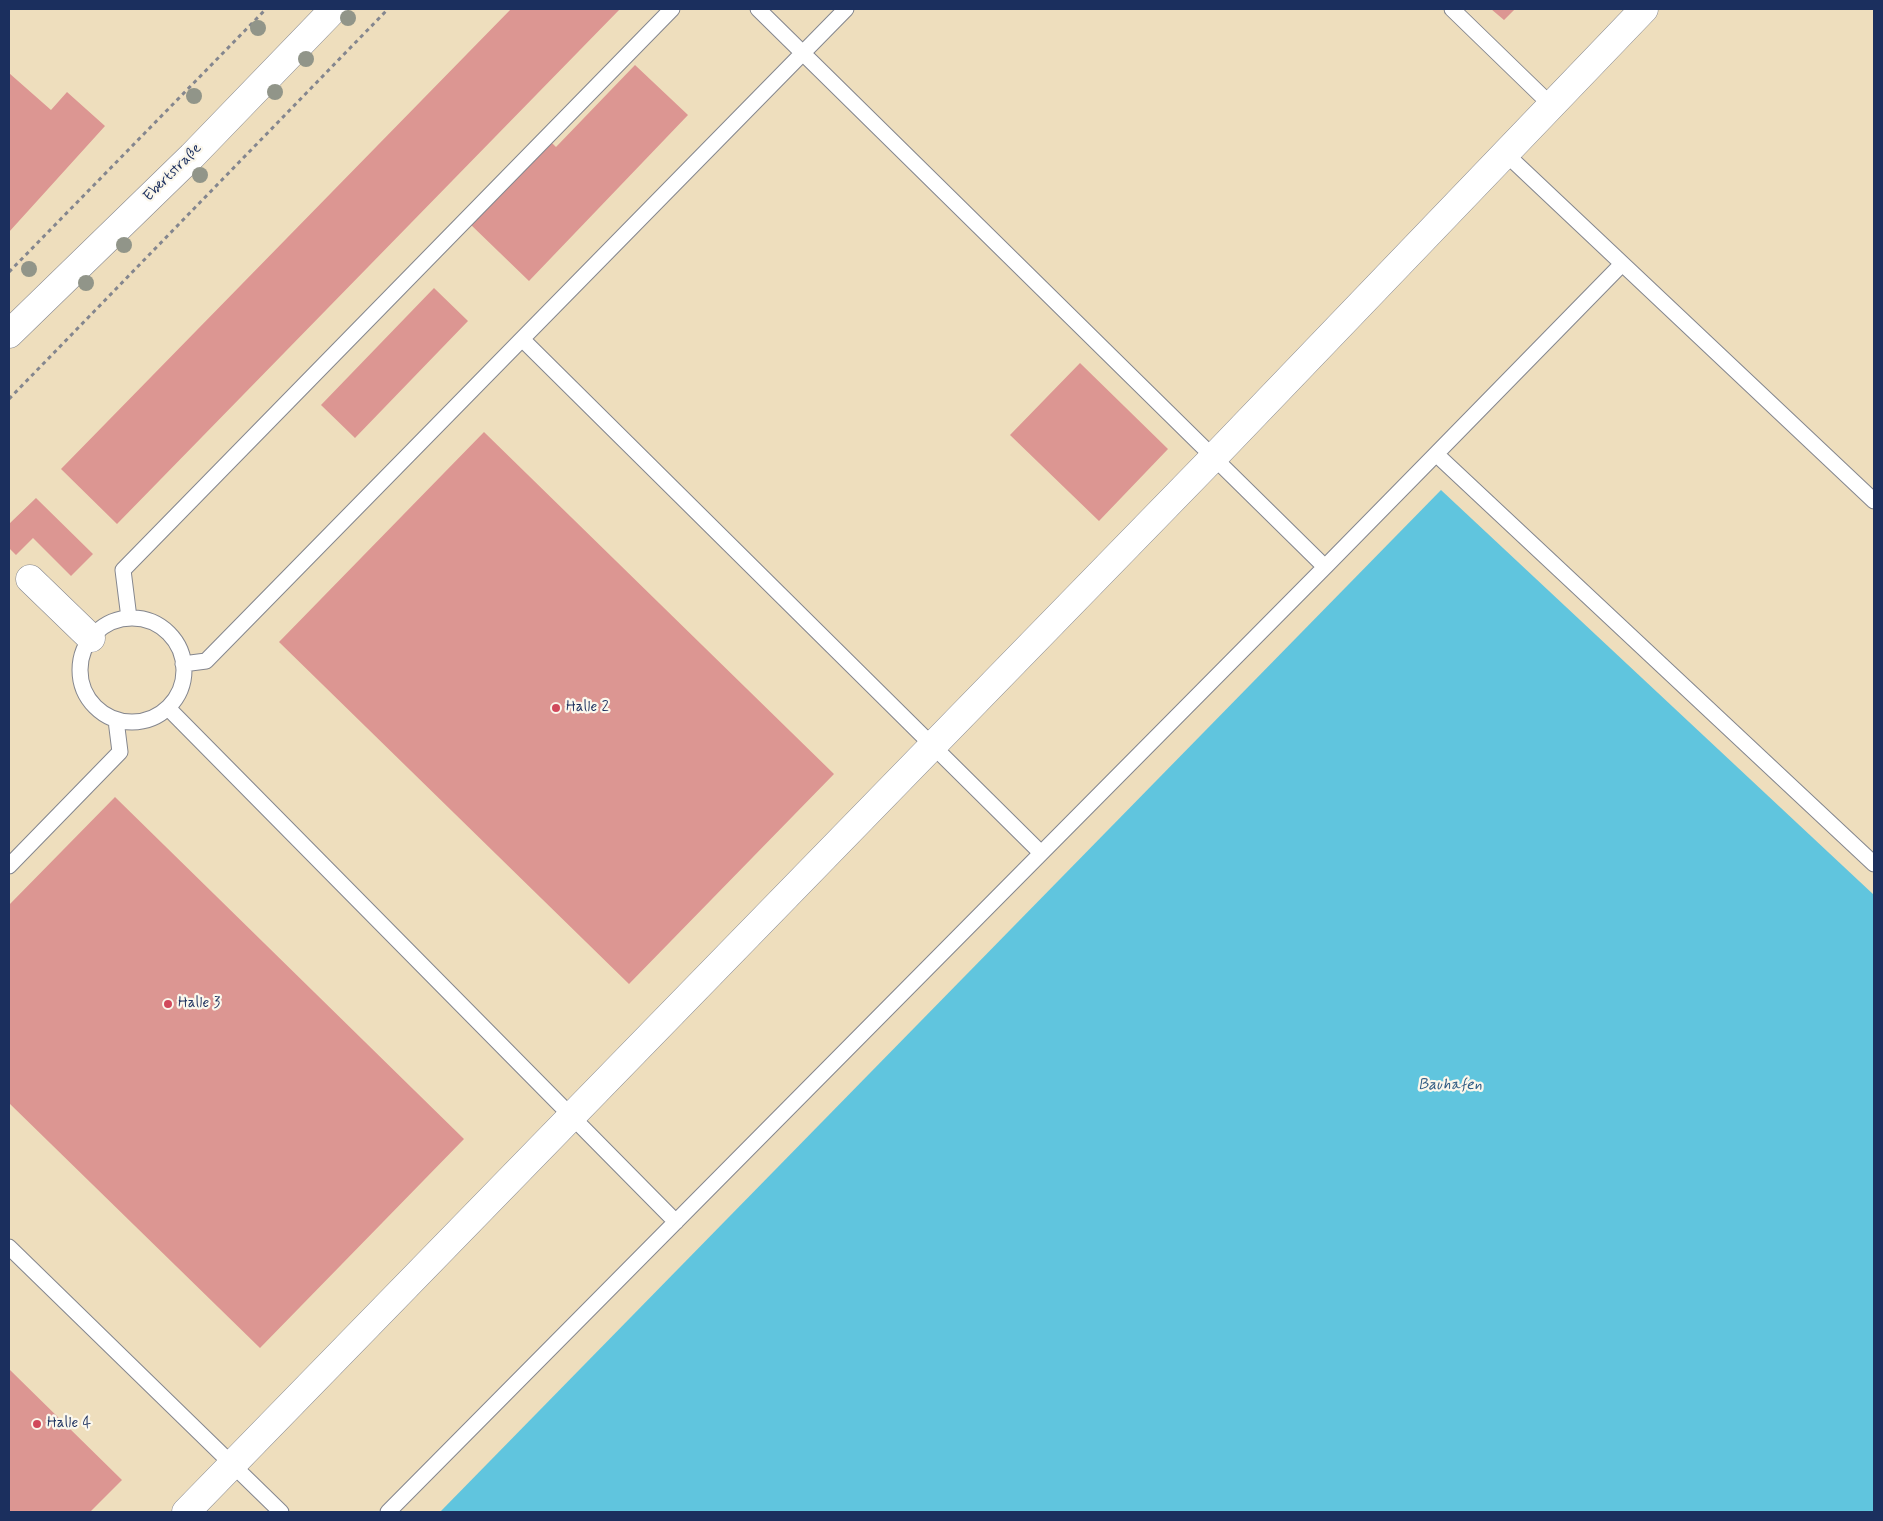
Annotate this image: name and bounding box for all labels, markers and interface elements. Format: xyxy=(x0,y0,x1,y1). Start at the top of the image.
street label: Ebertstraße xyxy=(140,140,206,206)
place label: Halle 2 xyxy=(566,699,609,717)
marker: Halle 2 xyxy=(550,702,562,714)
place label: Halle 3 xyxy=(178,995,220,1013)
marker: Halle 3 xyxy=(162,998,174,1010)
water label: Bauhafen xyxy=(1418,1076,1482,1096)
place label: Halle 4 xyxy=(47,1415,91,1433)
marker: Halle 4 xyxy=(31,1418,43,1430)

